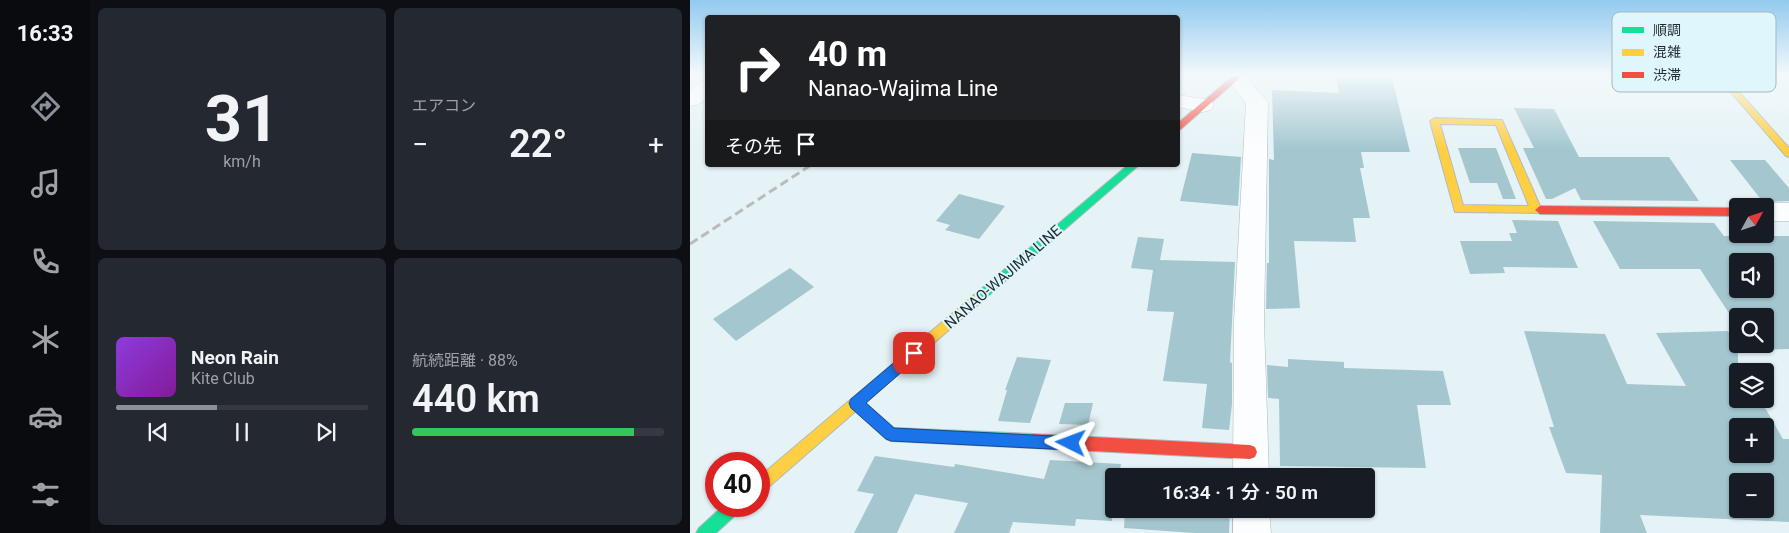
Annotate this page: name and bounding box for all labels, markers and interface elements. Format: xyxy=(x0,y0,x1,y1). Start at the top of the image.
legend xyxy=(1612,12,1776,92)
text: 16:33 xyxy=(17,21,73,46)
text: 順調 xyxy=(1653,22,1681,38)
text: 40 m xyxy=(808,34,887,75)
icon: right xyxy=(725,35,790,100)
text: 混雑 xyxy=(1653,44,1681,60)
text: 渋滞 xyxy=(1653,67,1681,83)
text: Nanao-Wajima Line xyxy=(808,76,998,101)
text: 31 xyxy=(205,81,279,157)
icon: directions xyxy=(28,89,63,124)
text: エアコン xyxy=(412,96,476,115)
text: 22° xyxy=(509,122,567,166)
text: − xyxy=(412,128,428,161)
text: + xyxy=(648,128,664,161)
icon: arrive xyxy=(792,130,820,158)
text: その先 xyxy=(725,135,782,158)
text: km/h xyxy=(223,152,261,171)
icon: music xyxy=(28,166,63,201)
north arrow xyxy=(1729,198,1774,242)
map controls xyxy=(1729,198,1774,518)
street label: NANAO-WAJIMA LINE xyxy=(941,221,1065,333)
icon: phone xyxy=(28,244,63,279)
button: sound xyxy=(1729,253,1774,298)
button: search xyxy=(1729,308,1774,353)
icon: climate xyxy=(28,322,63,357)
pin xyxy=(893,332,935,374)
icon: arrive xyxy=(900,339,928,367)
text: Neon Rain xyxy=(191,346,279,369)
text: 航続距離 · 88% xyxy=(412,351,518,370)
button: layers xyxy=(1729,363,1774,408)
text: Kite Club xyxy=(191,369,255,388)
text: 440 km xyxy=(412,377,540,421)
icon: car xyxy=(28,399,63,434)
position arrow xyxy=(1044,416,1096,468)
icon: previous xyxy=(144,418,172,446)
icon: pause xyxy=(228,418,256,446)
icon: next xyxy=(312,418,340,446)
button: + xyxy=(1729,418,1774,463)
speed limit sign: 40 xyxy=(705,452,770,517)
button: − xyxy=(1729,473,1774,518)
icon: filters xyxy=(28,477,63,512)
text: 16:34 · 1 分 · 50 m xyxy=(1162,481,1318,504)

